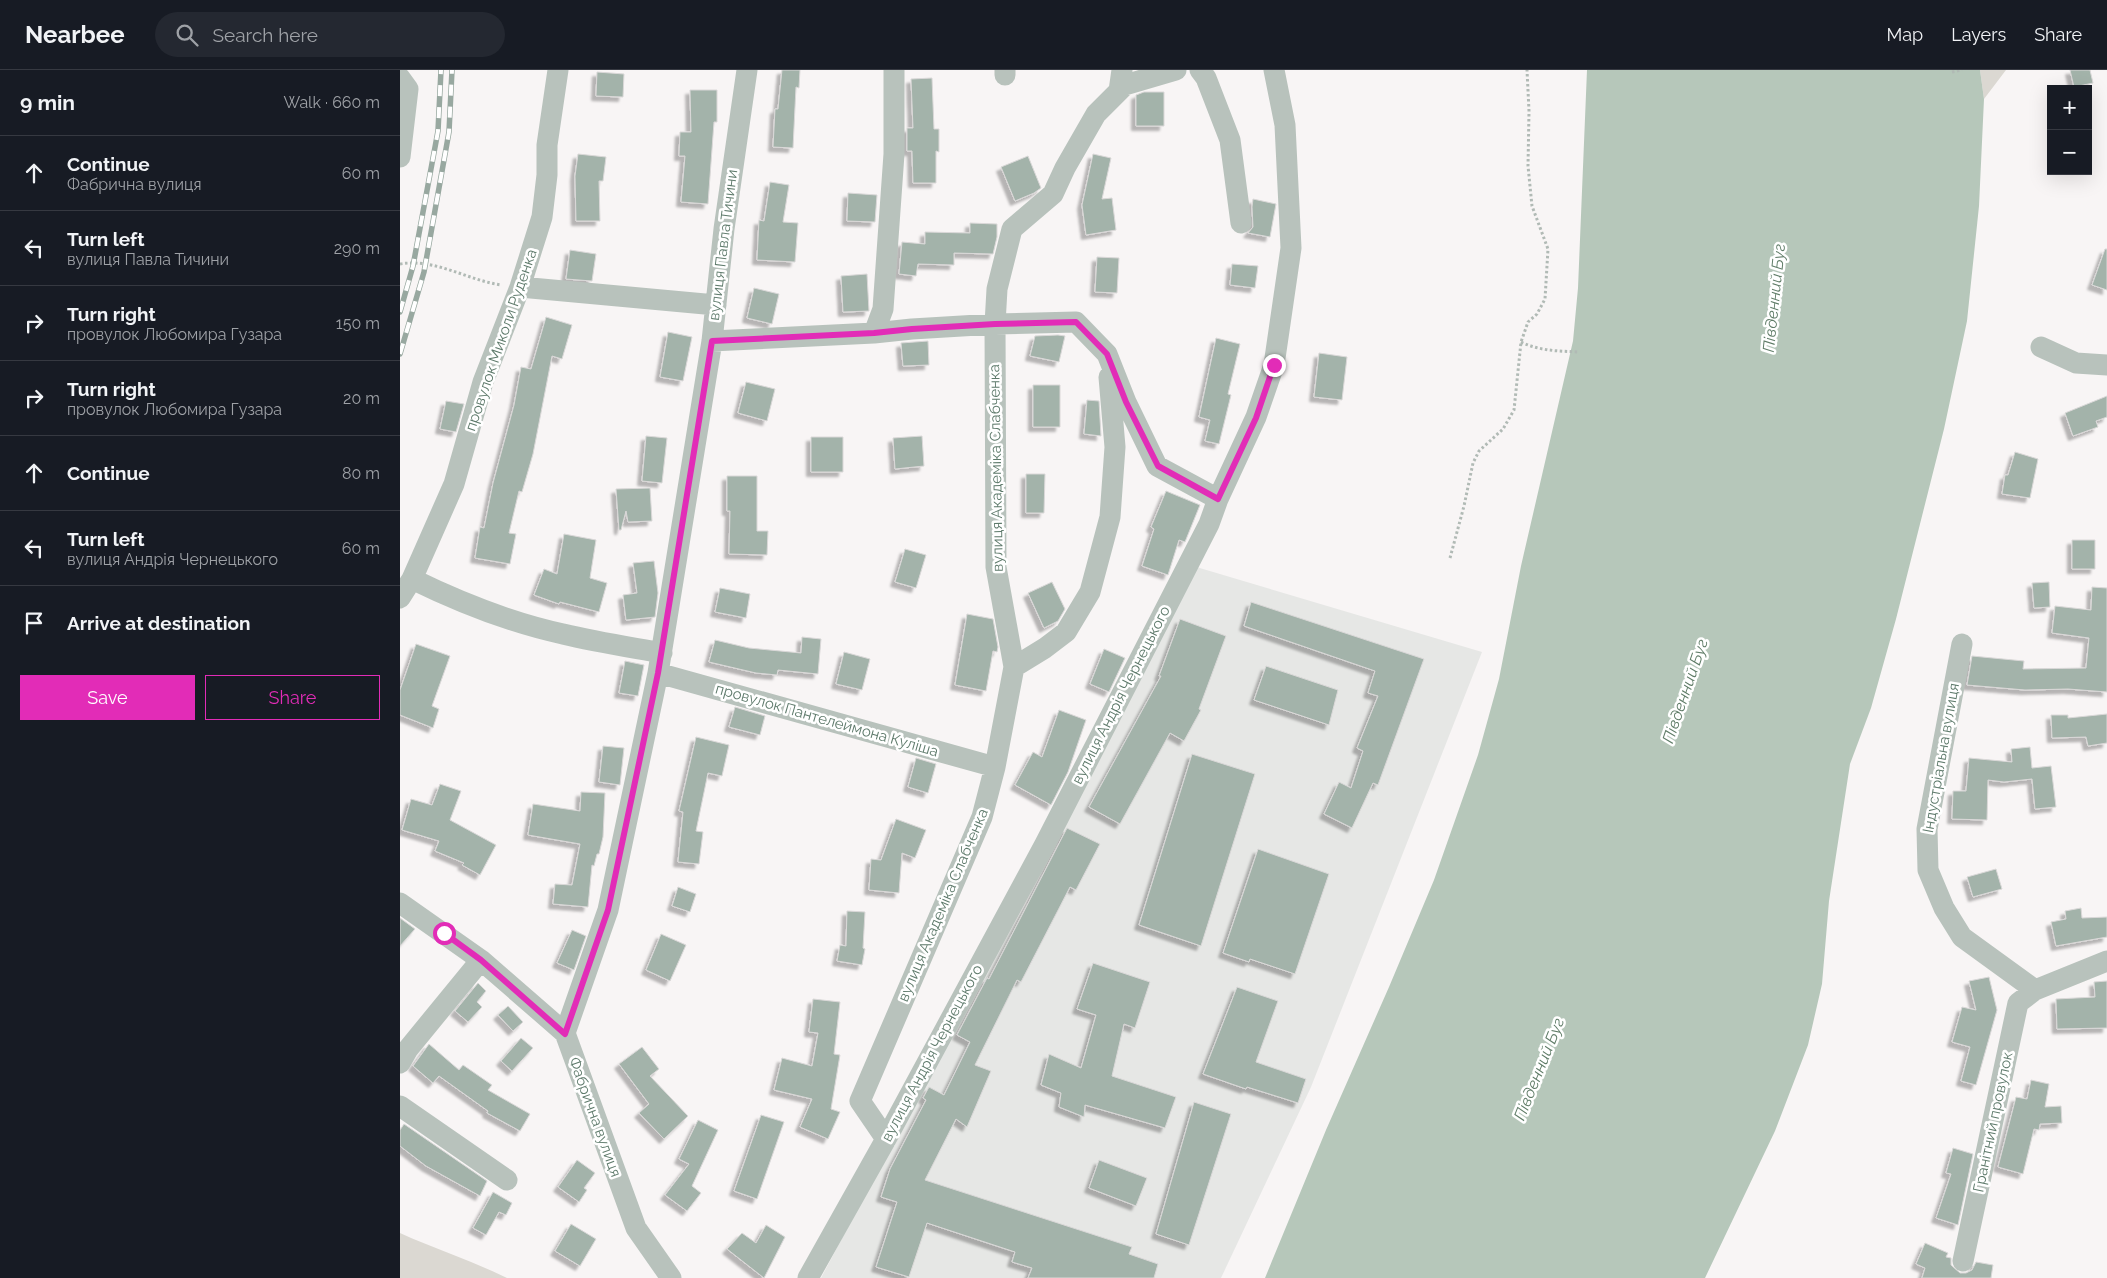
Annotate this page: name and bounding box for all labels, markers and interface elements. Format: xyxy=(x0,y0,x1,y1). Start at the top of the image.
search box xyxy=(155,12,505,57)
text: Nearbee xyxy=(25,20,125,49)
icon: search xyxy=(173,21,201,49)
text: Search here xyxy=(213,24,318,46)
text: Map xyxy=(1887,24,1923,45)
text: Layers xyxy=(1951,24,2006,45)
text: Share xyxy=(2034,24,2082,45)
map controls xyxy=(2047,85,2092,175)
button: + xyxy=(2047,85,2092,130)
text: 9 min xyxy=(20,90,75,115)
text: Walk · 660 m xyxy=(284,93,380,112)
button: − xyxy=(2047,130,2092,175)
text: Continue xyxy=(67,153,150,175)
icon: ahead xyxy=(20,159,48,187)
text: 60 m xyxy=(342,164,380,183)
street label: вулиця Павла Тичини xyxy=(705,169,741,321)
text: Фабрична вулиця xyxy=(67,175,202,194)
text: Turn left xyxy=(67,228,144,250)
icon: left xyxy=(20,234,48,262)
text: 290 m xyxy=(334,239,380,258)
water label: Південний Буг xyxy=(1759,243,1789,353)
street label: провулок Миколи Руденка xyxy=(461,247,541,433)
text: вулиця Павла Тичини xyxy=(67,250,229,269)
text: Turn right xyxy=(67,303,156,325)
icon: right xyxy=(20,309,48,337)
text: 150 m xyxy=(336,314,380,333)
text: провулок Любомира Гузара xyxy=(67,325,282,344)
route end xyxy=(1263,354,1286,377)
street label: вулиця Академіка Слабченка xyxy=(985,364,1007,572)
text: Turn right xyxy=(67,378,156,400)
icon: right xyxy=(20,384,48,412)
text: 20 m xyxy=(343,389,380,408)
text: провулок Любомира Гузара xyxy=(67,400,282,419)
icon: ahead xyxy=(20,459,48,487)
text: Continue xyxy=(67,462,150,484)
text: 80 m xyxy=(342,464,380,483)
text: Turn left xyxy=(67,528,144,550)
icon: left xyxy=(20,534,48,562)
text: 60 m xyxy=(342,539,380,558)
text: вулиця Андрія Чернецького xyxy=(67,550,278,569)
street label: вулиця Андрія Чернецького xyxy=(1068,603,1174,787)
icon: arrive xyxy=(20,609,48,637)
text: Arrive at destination xyxy=(67,612,251,634)
water label: Південний Буг xyxy=(1658,636,1712,746)
button: Save xyxy=(20,675,195,720)
button: Share xyxy=(205,675,380,720)
street label: провулок Пантелеймона Куліша xyxy=(713,680,941,760)
street label: Індустріальна вулиця xyxy=(1919,682,1963,834)
street label: вулиця Академіка Слабченка xyxy=(894,806,992,1004)
route start xyxy=(433,922,456,945)
street label: вулиця Андрія Чернецького xyxy=(878,961,986,1145)
water label: Південний Буг xyxy=(1510,1015,1568,1123)
street label: Гранітний провулок xyxy=(1969,1050,2017,1194)
street label: Фабрична вулиця xyxy=(565,1055,625,1179)

